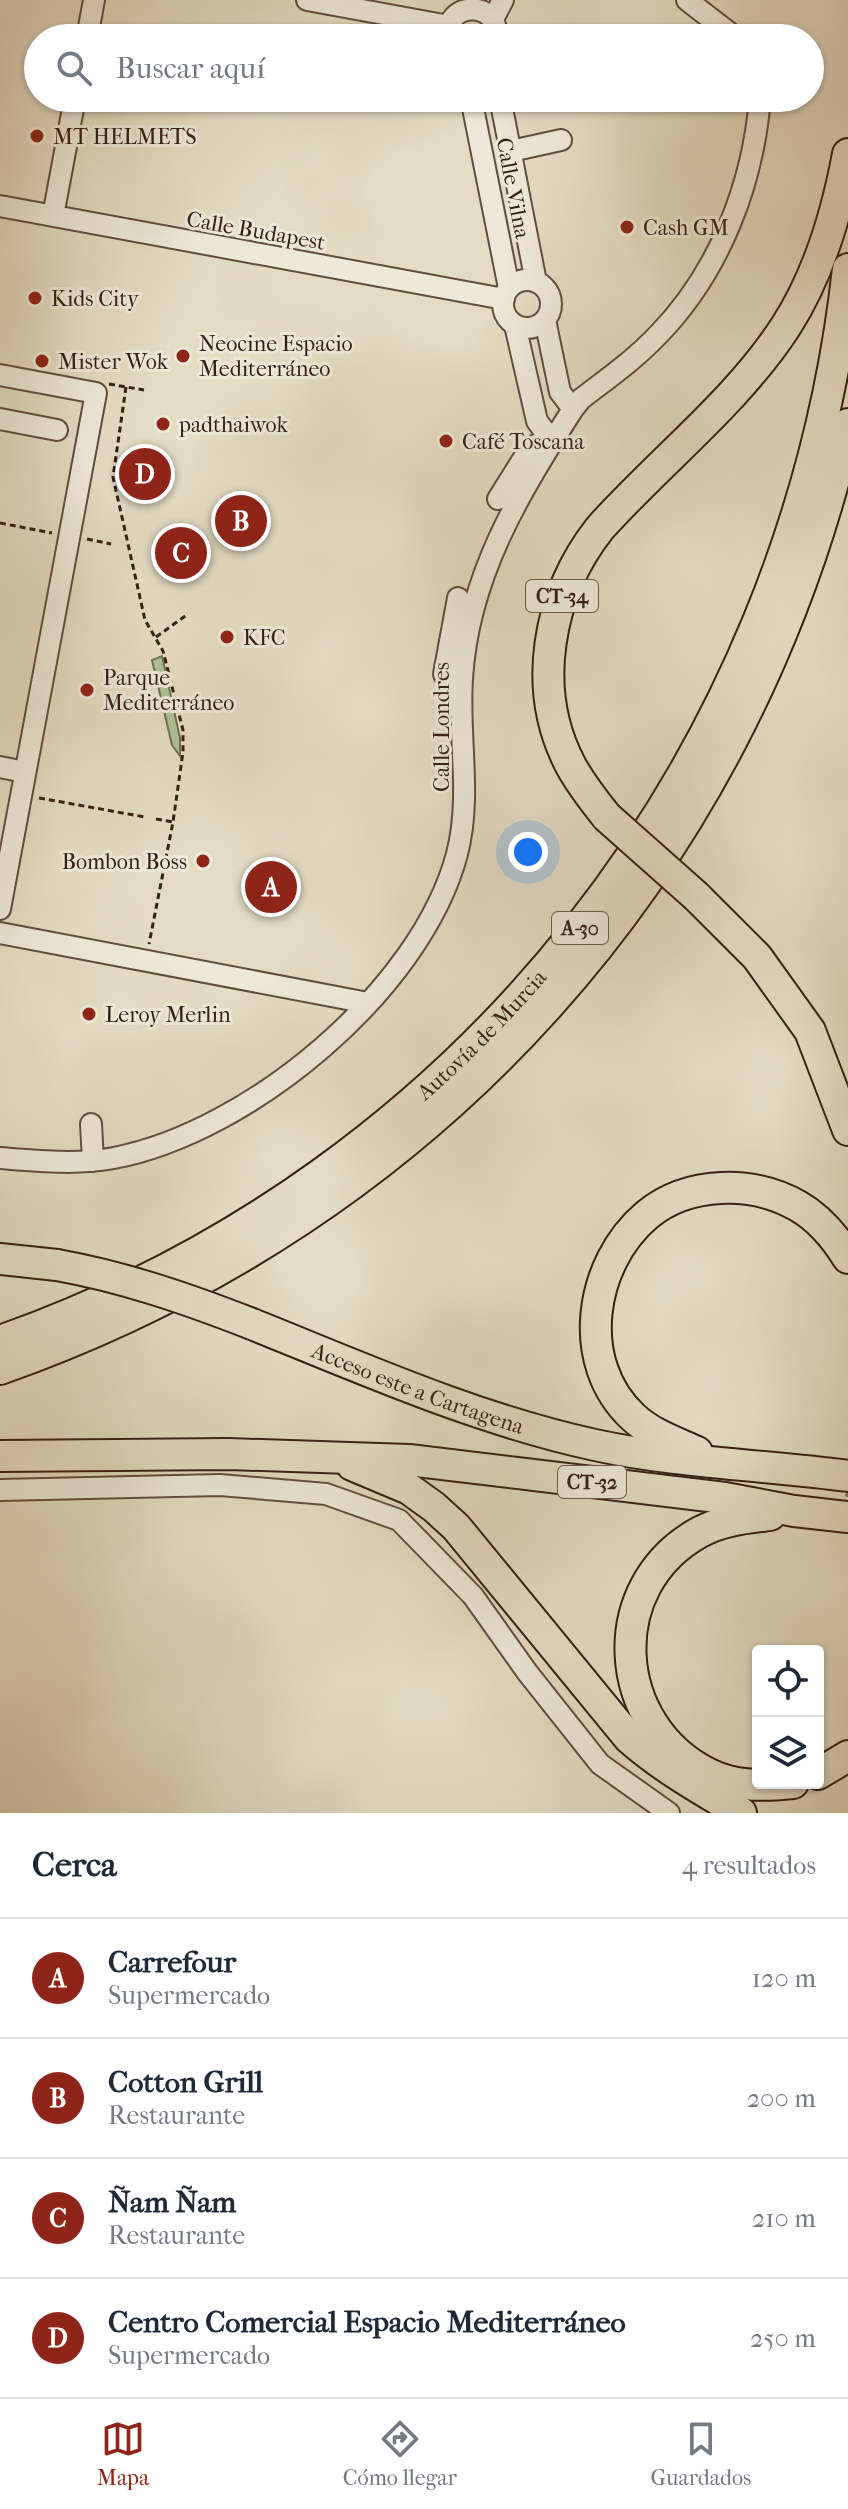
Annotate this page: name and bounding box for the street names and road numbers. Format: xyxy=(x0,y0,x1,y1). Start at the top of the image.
street label: Calle Vilna xyxy=(490,135,536,242)
street label: Calle Budapest xyxy=(185,206,327,256)
road number: CT-34 xyxy=(526,580,598,612)
street label: Calle Londres xyxy=(429,662,455,792)
road number: A-30 xyxy=(552,912,608,944)
street label: Autovía de Murcia xyxy=(411,964,553,1107)
street label: Acceso este a Cartagena xyxy=(307,1337,527,1440)
road number: CT-32 xyxy=(558,1466,626,1498)

